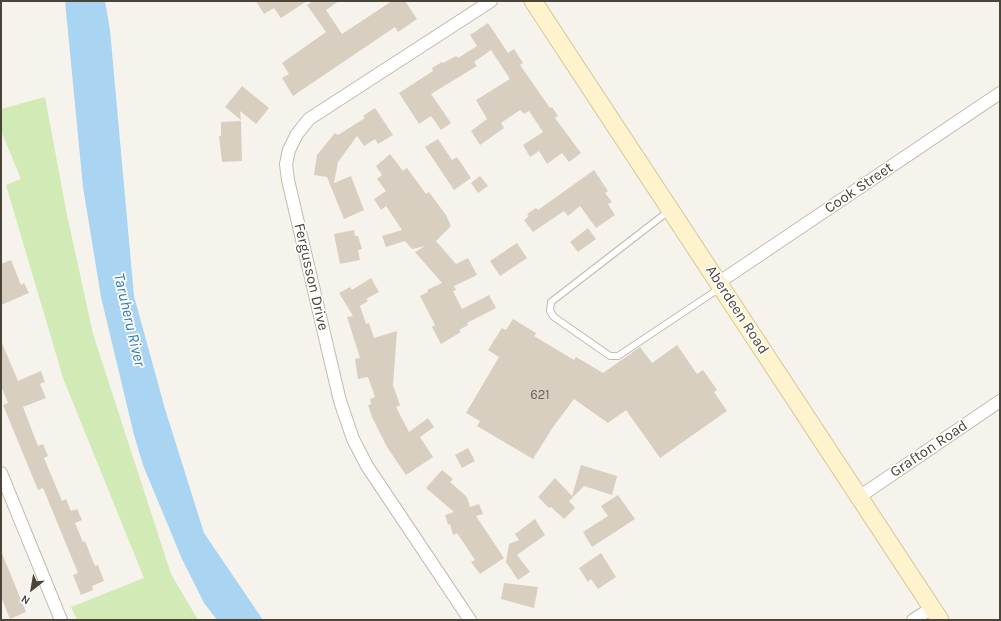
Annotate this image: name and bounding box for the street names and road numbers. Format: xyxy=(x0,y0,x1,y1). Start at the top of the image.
street label: Cook Street xyxy=(821,159,897,217)
street label: Fergusson Drive xyxy=(290,222,332,332)
street label: Aberdeen Road xyxy=(702,262,772,358)
street label: Grafton Road xyxy=(887,417,971,481)

